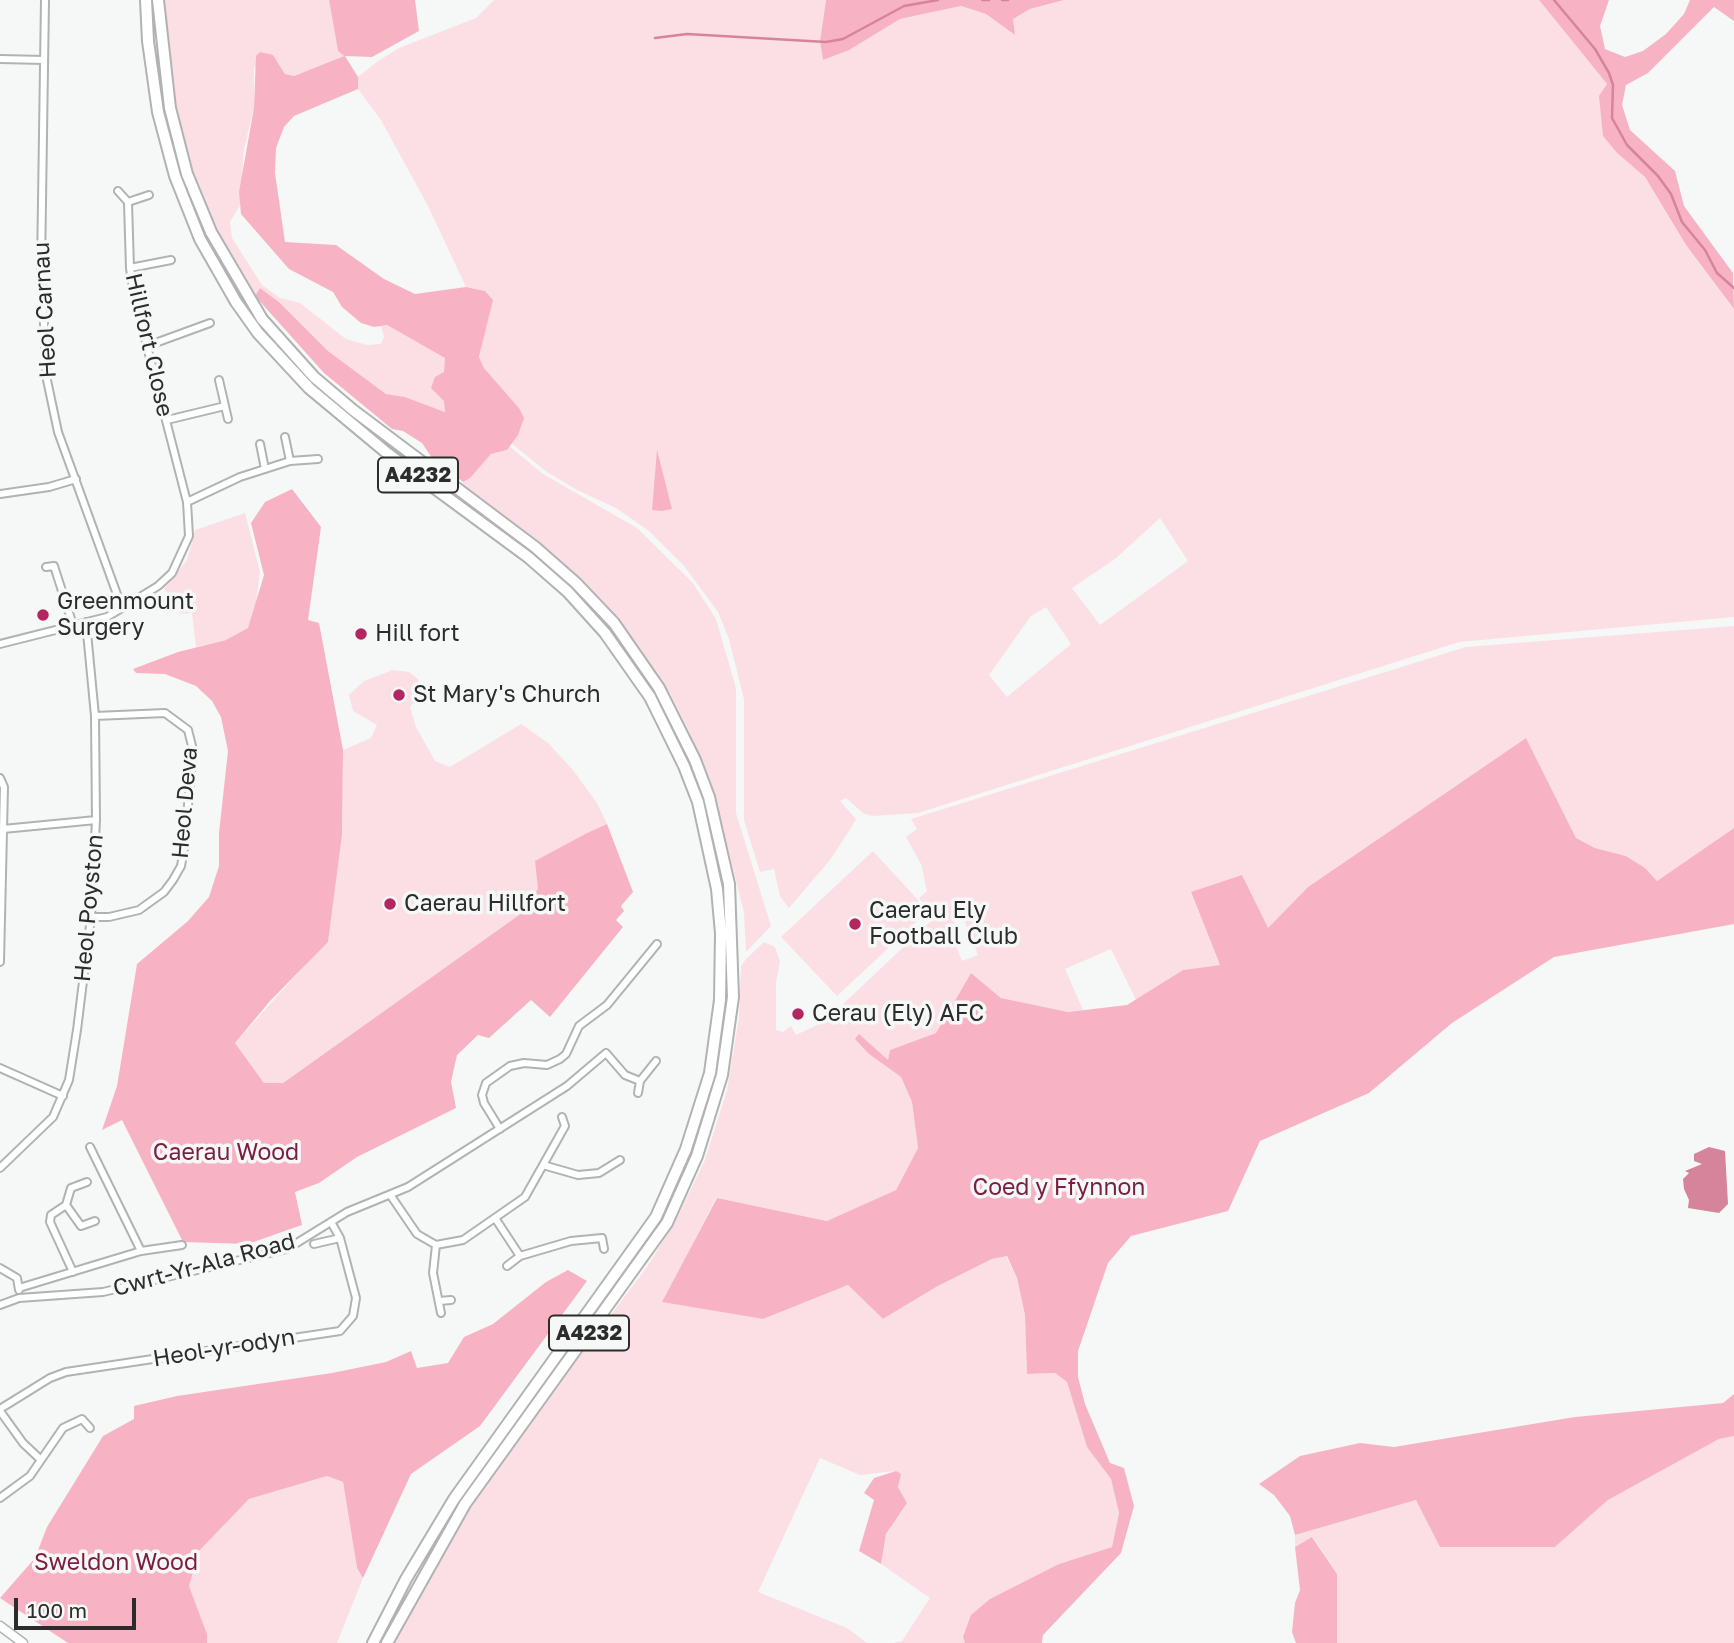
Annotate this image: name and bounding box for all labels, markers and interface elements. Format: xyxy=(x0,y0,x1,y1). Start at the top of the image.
street label: Heol Carnau xyxy=(28,241,62,379)
street label: Hillfort Close xyxy=(119,271,179,419)
road number: A4232 xyxy=(378,458,458,492)
place label: Greenmount Surgery xyxy=(57,588,194,642)
marker: Greenmount Surgery xyxy=(35,607,51,623)
place label: Hill fort xyxy=(375,620,460,648)
marker: Hill fort xyxy=(353,626,369,642)
place label: St Mary's Church xyxy=(413,681,601,709)
marker: St Mary's Church xyxy=(391,687,407,703)
street label: Heol Deva xyxy=(166,746,204,860)
street label: Heol Poyston xyxy=(69,833,109,983)
place label: Caerau Hillfort xyxy=(404,890,566,918)
marker: Caerau Hillfort xyxy=(382,896,398,912)
place label: Caerau Ely Football Club xyxy=(869,897,1018,951)
marker: Caerau Ely Football Club xyxy=(847,916,863,932)
place label: Cerau (Ely) AFC xyxy=(812,1000,984,1028)
marker: Cerau (Ely) AFC xyxy=(790,1006,806,1022)
park label: Caerau Wood xyxy=(153,1139,299,1167)
park label: Coed y Ffynnon xyxy=(973,1174,1145,1202)
street label: Cwrt-Yr-Ala Road xyxy=(110,1227,298,1303)
road number: A4232 xyxy=(549,1316,629,1350)
street label: Heol-yr-odyn xyxy=(151,1323,297,1373)
park label: Sweldon Wood xyxy=(34,1549,198,1577)
scale bar xyxy=(18,1584,140,1628)
text: 100 m xyxy=(27,1597,87,1623)

